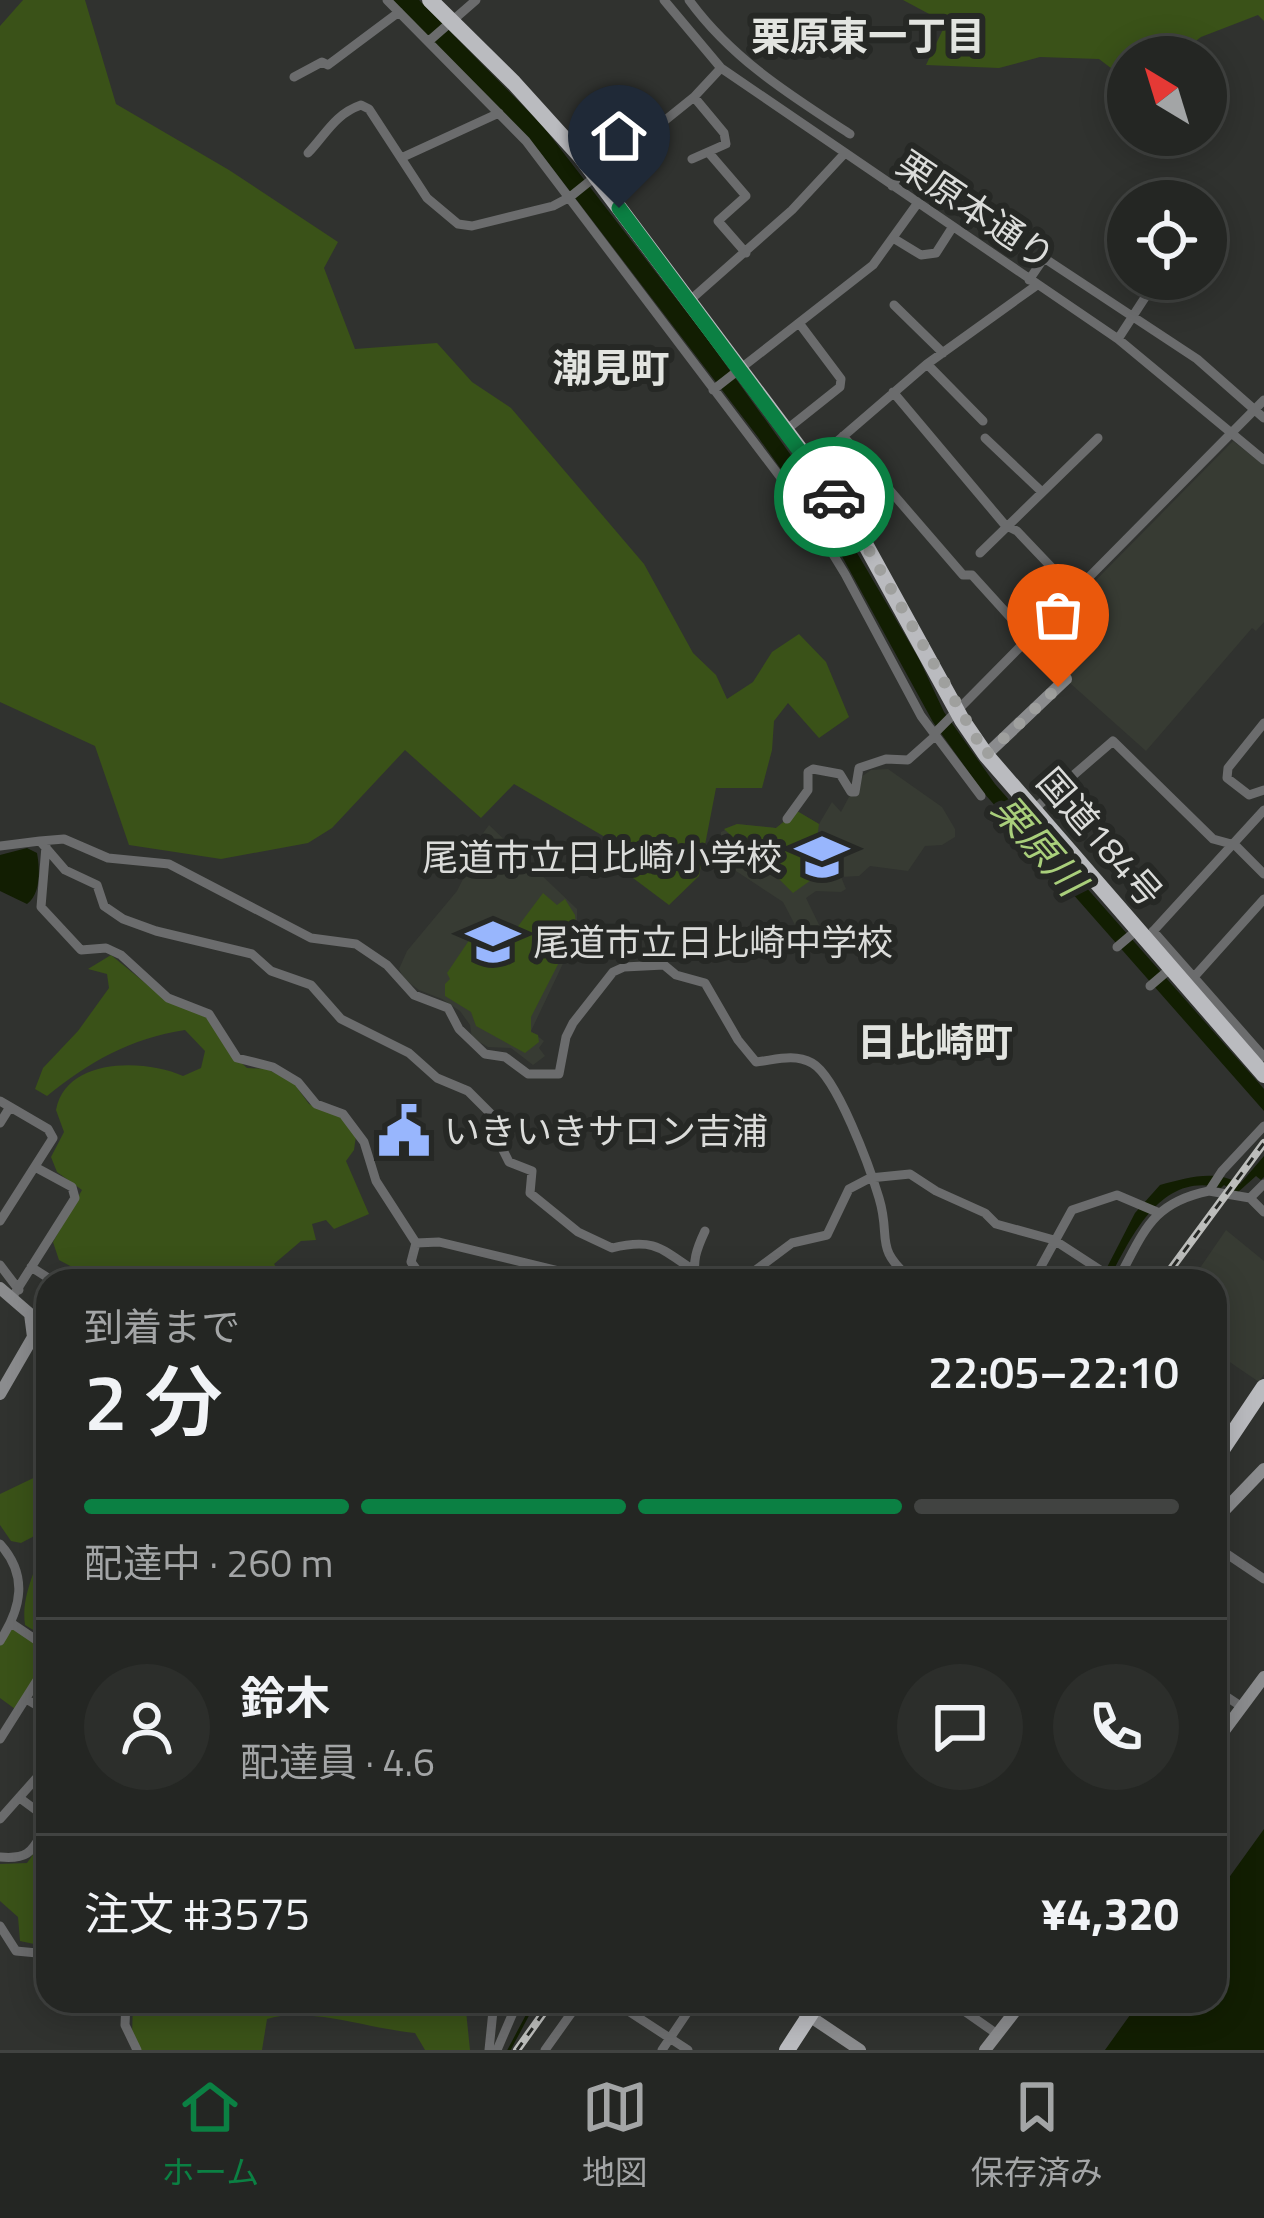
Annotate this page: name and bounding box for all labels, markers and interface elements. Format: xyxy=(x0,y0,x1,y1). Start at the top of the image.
district label: 栗原東一丁目 xyxy=(751,6,985,65)
north arrow xyxy=(1107,36,1227,156)
map controls xyxy=(1107,36,1227,300)
pin xyxy=(568,85,670,208)
icon: home xyxy=(586,103,652,169)
street label: 栗原本通り xyxy=(886,136,1066,283)
button: locate xyxy=(1107,180,1227,300)
district label: 潮見町 xyxy=(552,338,670,397)
courier xyxy=(774,437,894,557)
icon: car xyxy=(801,464,867,530)
pin xyxy=(1007,564,1109,687)
icon: bag xyxy=(1025,582,1091,648)
street label: 国道184号 xyxy=(1024,755,1176,918)
water label: 栗原川 xyxy=(979,781,1103,911)
school or university icon: 尾道市立日比崎小学校 xyxy=(793,828,851,886)
place label: 尾道市立日比崎小学校 xyxy=(422,829,782,884)
school or university icon: 尾道市立日比崎中学校 xyxy=(464,913,522,971)
place label: 尾道市立日比崎中学校 xyxy=(533,914,893,969)
district label: 日比崎町 xyxy=(857,1012,1013,1071)
public building icon: いきいきサロン吉浦 xyxy=(375,1102,433,1160)
place label: いきいきサロン吉浦 xyxy=(444,1103,768,1158)
text: 到着まで xyxy=(84,1297,240,1356)
text: 22:05–22:10 xyxy=(928,1337,1179,1405)
text: 2 分 xyxy=(84,1342,223,1460)
text: 配達中 · 260 m xyxy=(84,1533,333,1592)
text: 鈴木 xyxy=(240,1663,330,1731)
button: person xyxy=(84,1664,210,1790)
button: chat xyxy=(897,1664,1023,1790)
button: phone xyxy=(1053,1664,1179,1790)
text: 配達員 · 4.6 xyxy=(240,1732,435,1791)
text: 注文 #3575 xyxy=(84,1879,310,1947)
text: ¥4,320 xyxy=(1041,1879,1179,1947)
tab: ホーム xyxy=(161,2074,259,2197)
tab: 地図 xyxy=(582,2074,648,2197)
tab: 保存済み xyxy=(971,2074,1103,2197)

